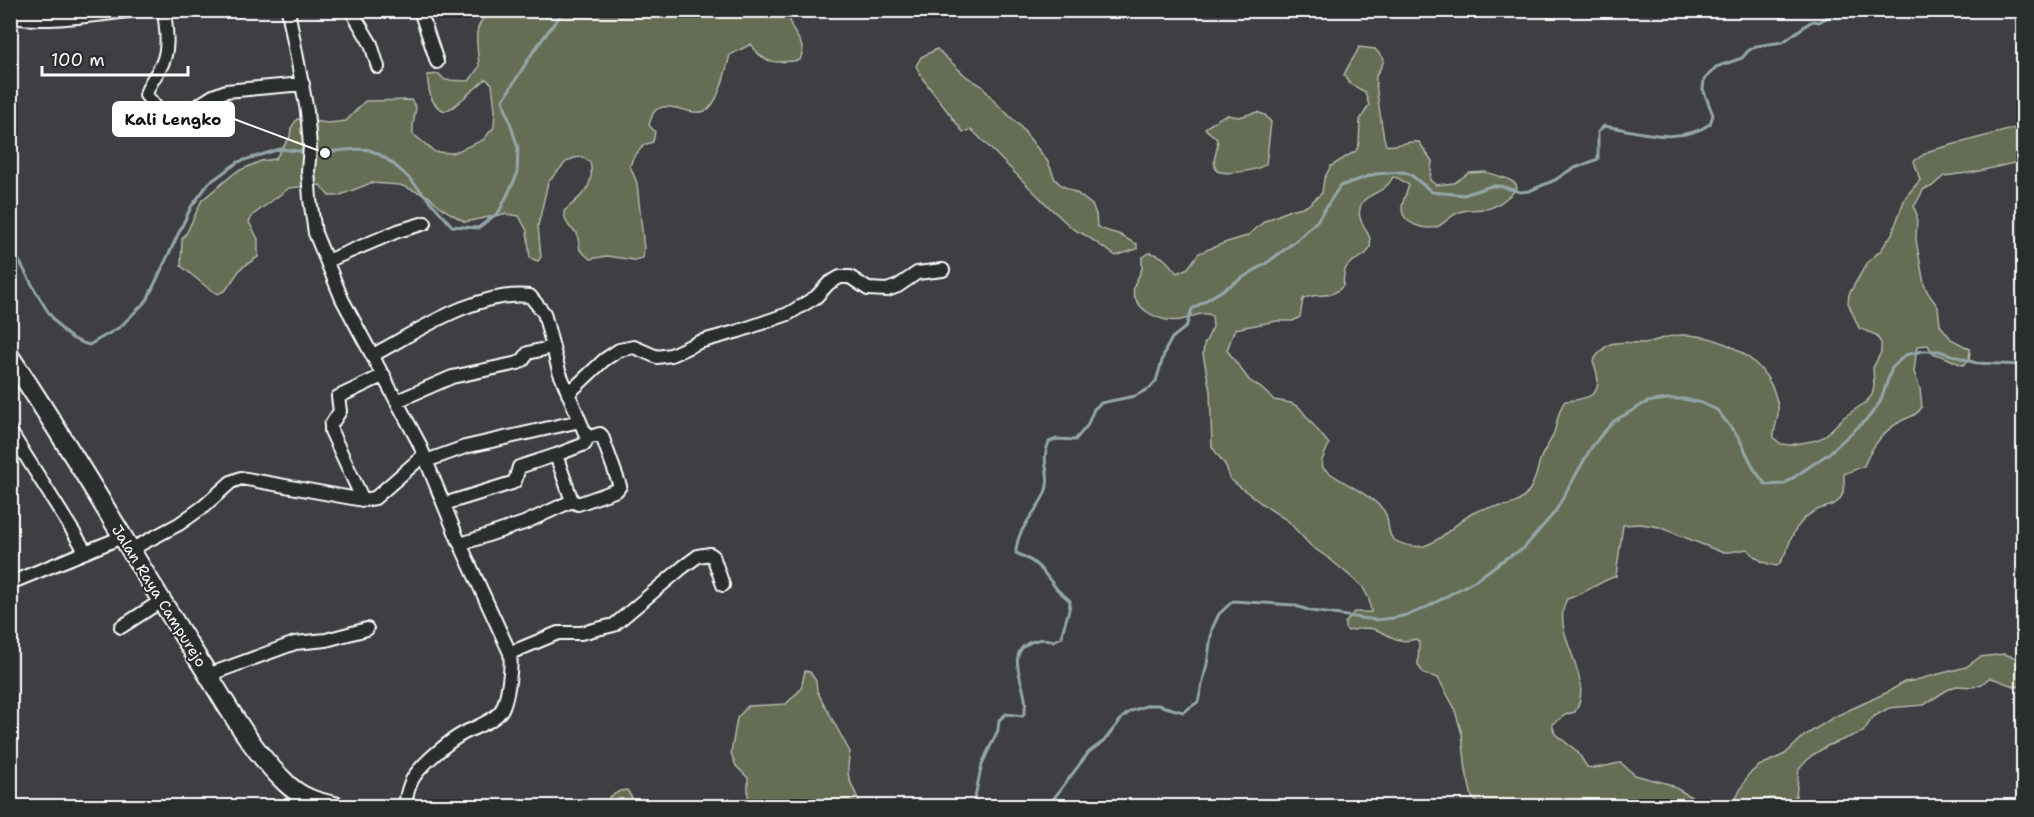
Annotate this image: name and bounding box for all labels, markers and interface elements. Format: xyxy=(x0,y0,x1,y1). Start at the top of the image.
scale bar xyxy=(42,39,188,77)
text: 100 m xyxy=(51,48,105,72)
callout: Kali Lengko xyxy=(113,102,234,136)
text: Kali Lengko xyxy=(125,109,221,130)
street label: Jalan Raya Campurejo xyxy=(107,521,211,671)

